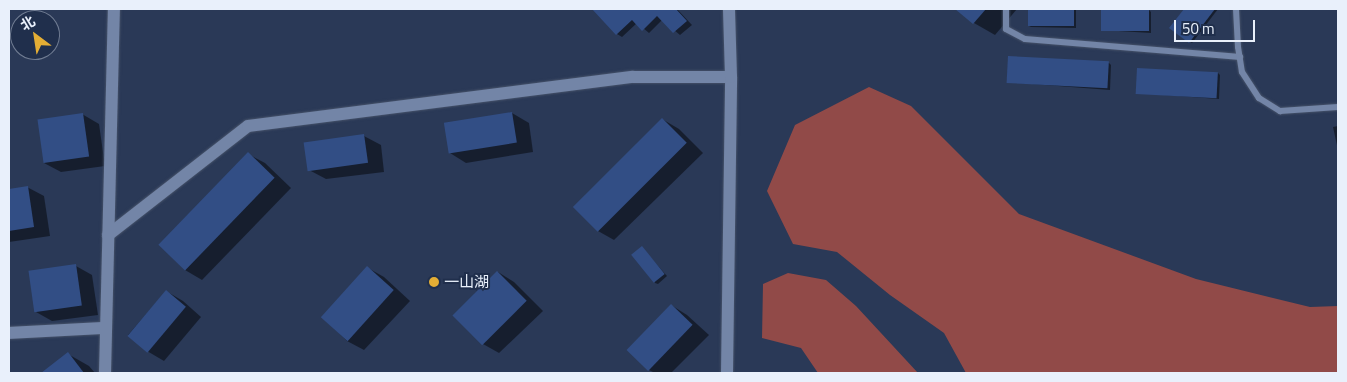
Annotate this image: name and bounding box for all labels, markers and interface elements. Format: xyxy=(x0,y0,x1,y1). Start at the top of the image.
north arrow xyxy=(10,10,60,60)
text: 北 xyxy=(16,10,39,35)
scale bar xyxy=(1177,10,1258,42)
text: 50 m xyxy=(1182,17,1215,40)
place label: 一山湖 xyxy=(444,273,489,291)
marker: 一山湖 xyxy=(428,276,440,288)

